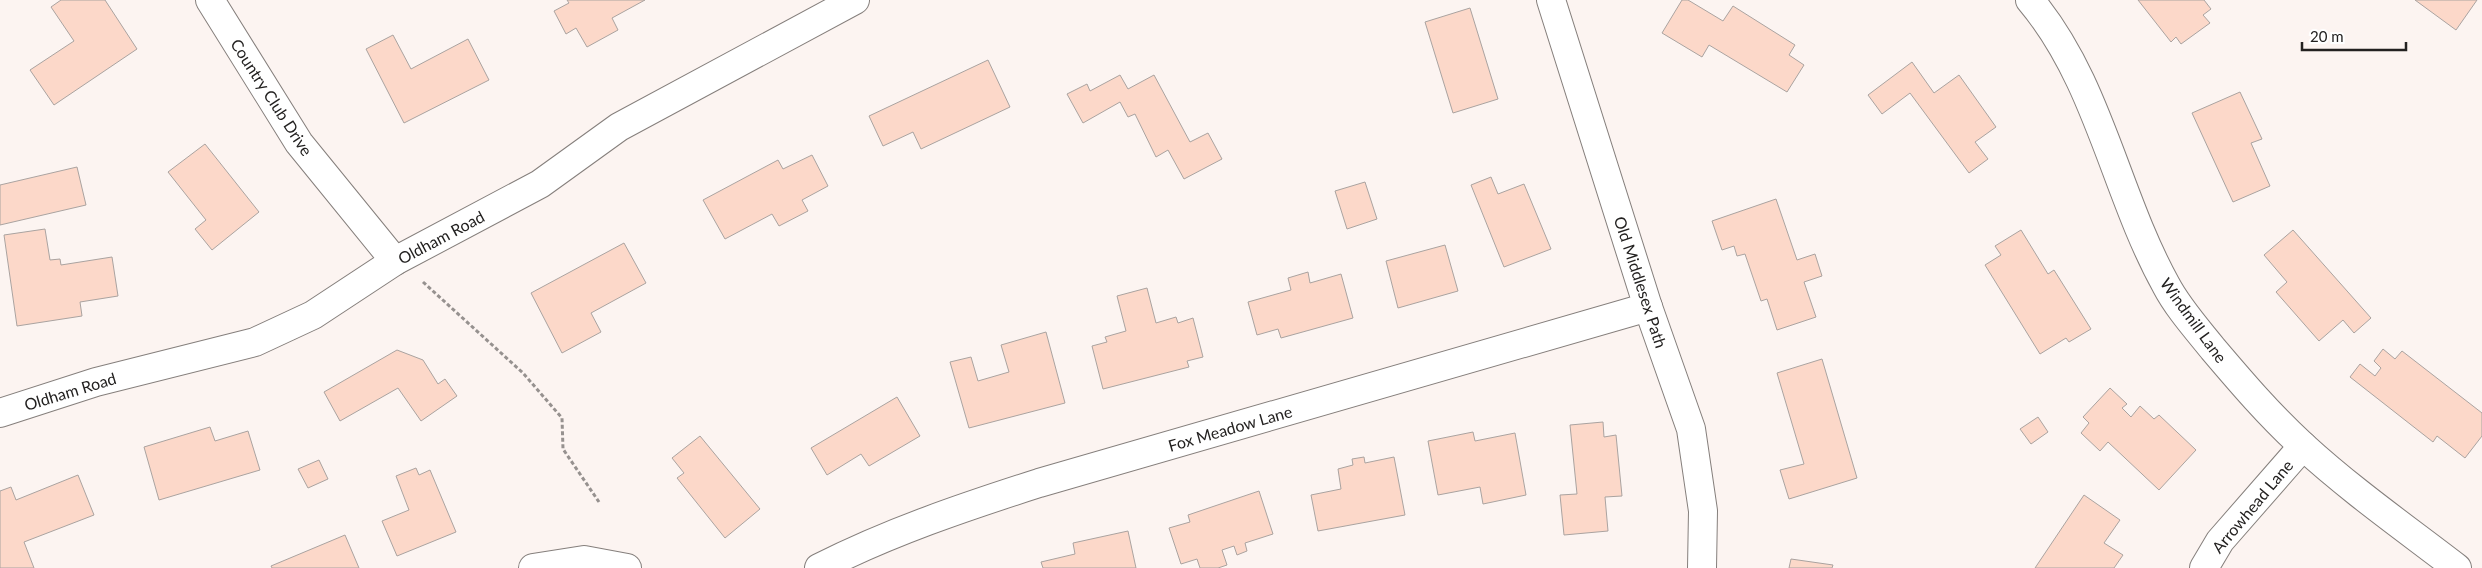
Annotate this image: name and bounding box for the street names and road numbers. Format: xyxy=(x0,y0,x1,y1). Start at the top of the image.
street label: Country Club Drive xyxy=(227,35,317,159)
street label: Oldham Road xyxy=(395,206,487,268)
street label: Old Middlesex Path xyxy=(1611,214,1671,350)
street label: Windmill Lane xyxy=(2157,274,2231,366)
street label: Oldham Road xyxy=(22,368,118,414)
street label: Fox Meadow Lane xyxy=(1166,401,1294,455)
street label: Arrowhead Lane xyxy=(2208,456,2296,556)

